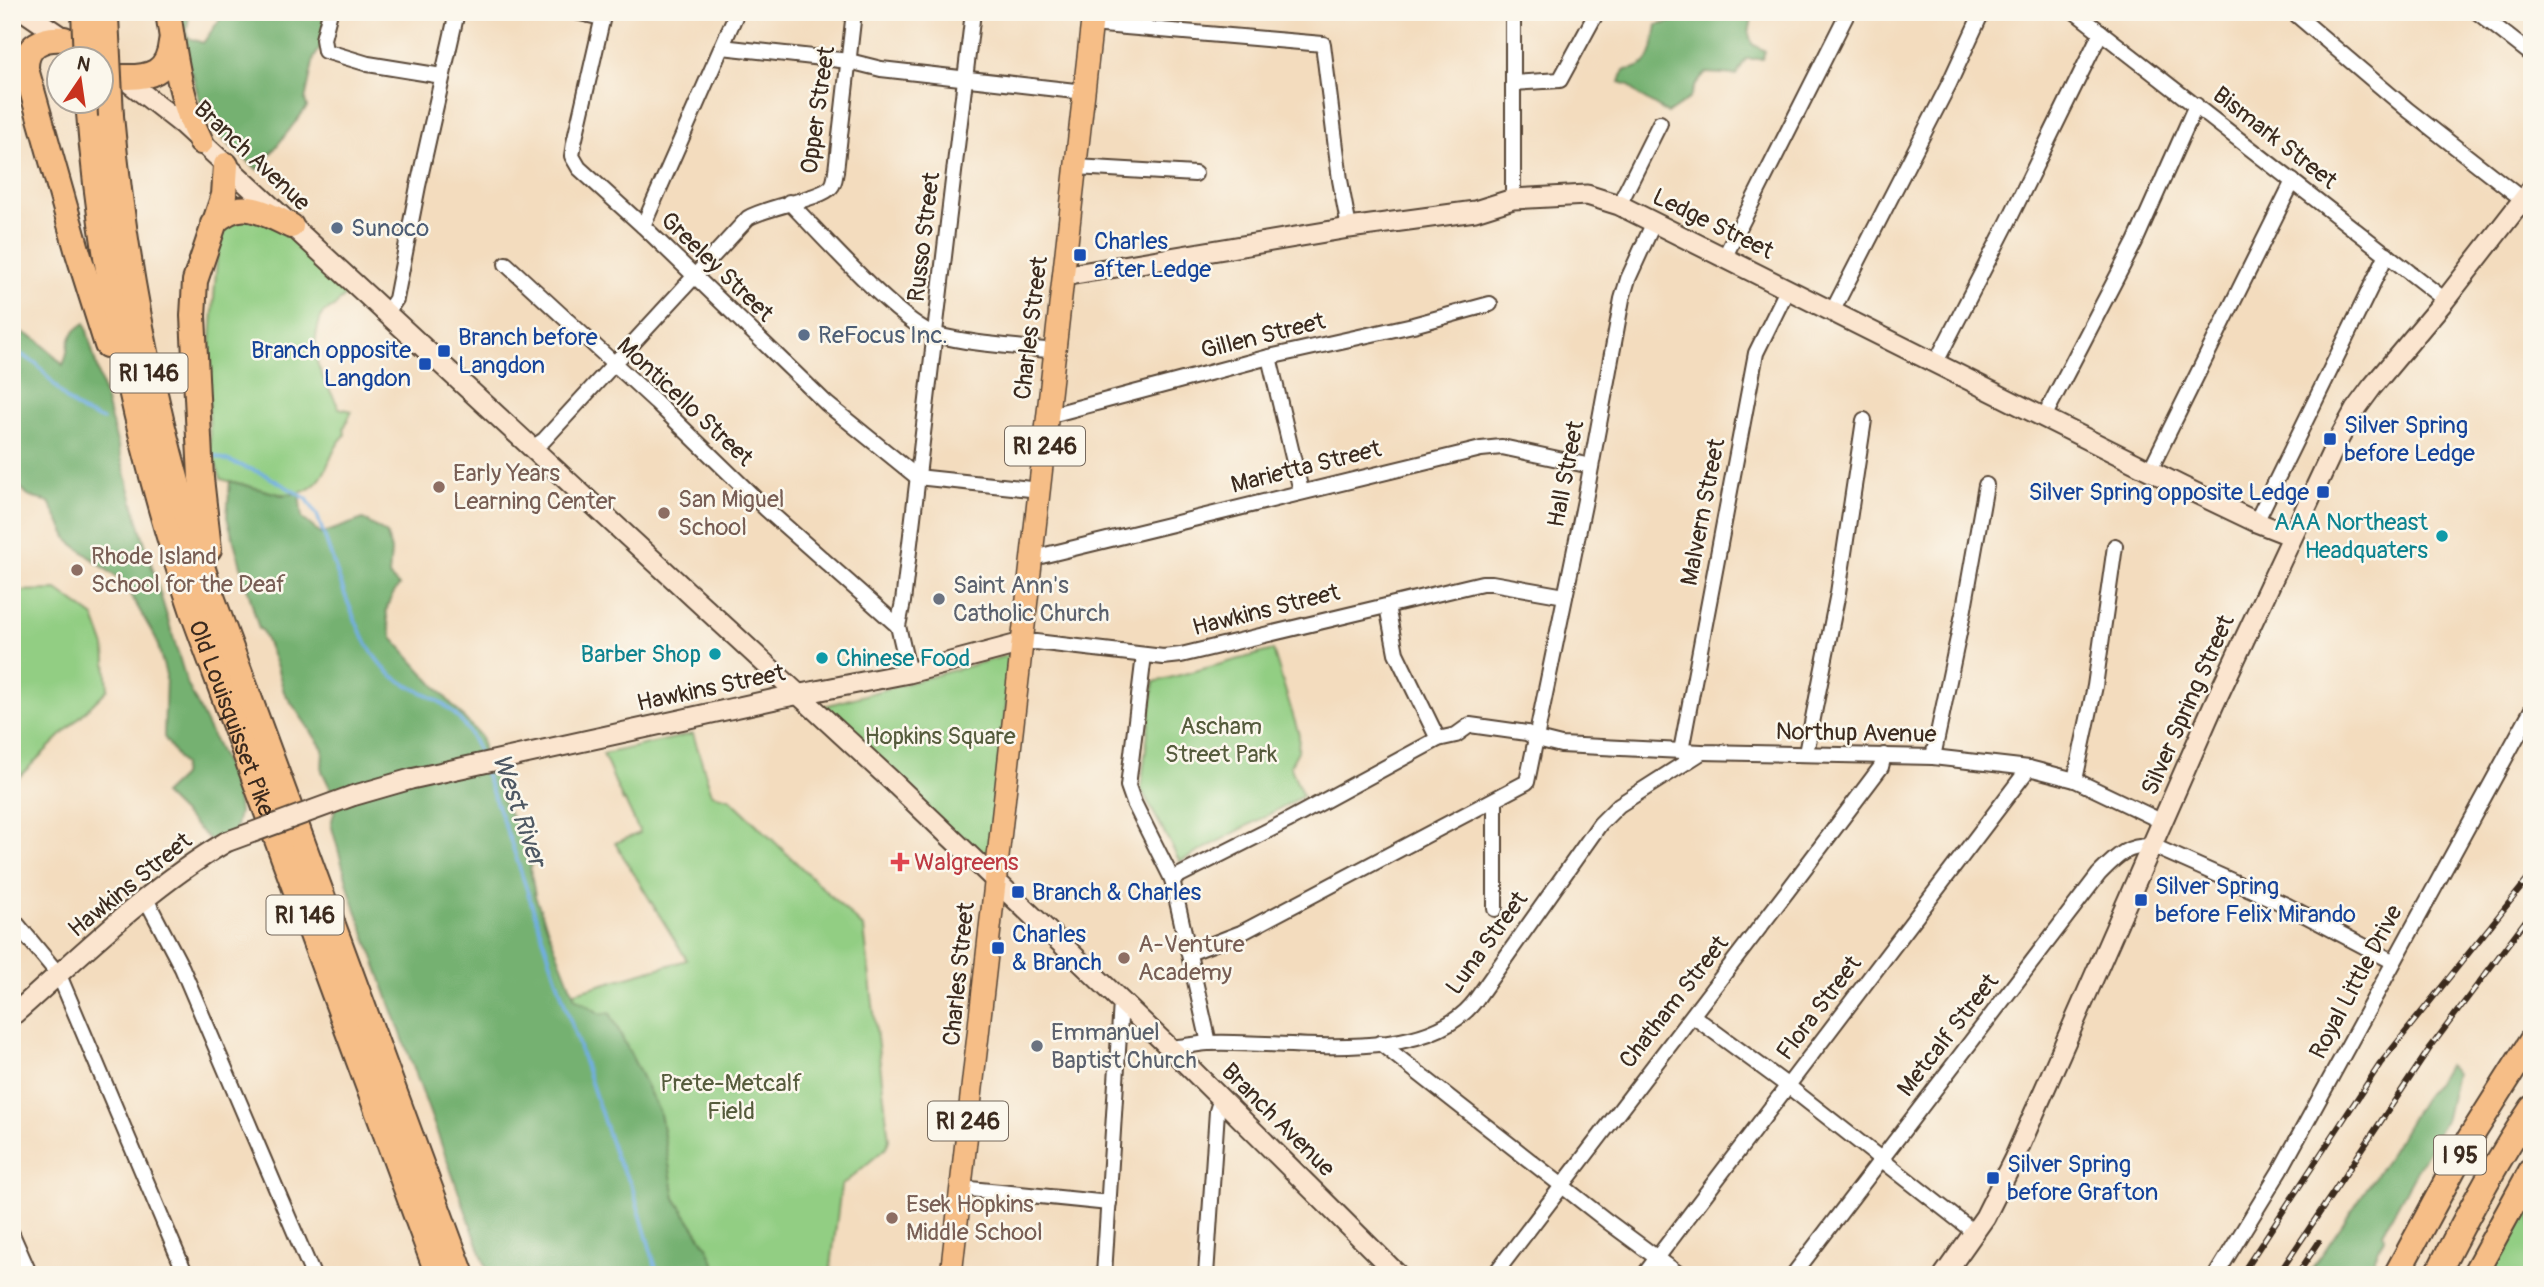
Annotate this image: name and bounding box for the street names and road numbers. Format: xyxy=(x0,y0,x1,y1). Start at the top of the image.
street label: Opper Street xyxy=(795,44,841,176)
street label: Bismark Street xyxy=(2207,80,2343,196)
street label: Branch Avenue xyxy=(188,95,316,217)
street label: Russo Street xyxy=(902,170,946,304)
street label: Ledge Street xyxy=(1648,182,1779,266)
street label: Greeley Street xyxy=(654,206,780,328)
street label: Charles Street xyxy=(1008,254,1054,401)
street label: Gillen Street xyxy=(1198,307,1328,365)
street label: Monticello Street xyxy=(611,331,759,473)
road number: RI 146 xyxy=(110,354,188,392)
street label: Hall Street xyxy=(1541,418,1591,530)
road number: RI 246 xyxy=(1005,426,1085,466)
street label: Marietta Street xyxy=(1228,434,1384,500)
street label: Malvern Street xyxy=(1675,436,1732,588)
street label: Hawkins Street xyxy=(1189,578,1343,642)
street label: Silver Spring Street xyxy=(2135,610,2241,800)
street label: Old Louisquisset Pike xyxy=(182,616,281,820)
street label: Hawkins Street xyxy=(634,658,788,718)
street label: Northup Avenue xyxy=(1775,717,1937,749)
street label: Hawkins Street xyxy=(62,826,198,944)
street label: Luna Street xyxy=(1440,885,1534,1000)
road number: RI 146 xyxy=(266,896,344,934)
street label: Charles Street xyxy=(937,900,981,1047)
street label: Royal Little Drive xyxy=(2303,900,2409,1064)
street label: Chatham Street xyxy=(1613,930,1735,1074)
street label: Flora Street xyxy=(1770,950,1868,1066)
street label: Metcalf Street xyxy=(1891,968,2005,1102)
street label: Branch Avenue xyxy=(1215,1057,1341,1183)
road number: RI 246 xyxy=(928,1102,1008,1140)
road number: I 95 xyxy=(2434,1136,2486,1174)

